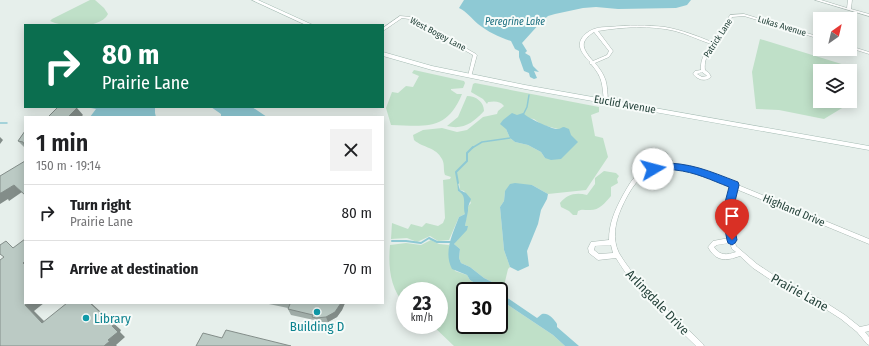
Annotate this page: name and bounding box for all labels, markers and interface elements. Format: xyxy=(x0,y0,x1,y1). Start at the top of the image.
north arrow xyxy=(813,12,857,56)
map controls xyxy=(813,12,857,108)
street label: Lukas Avenue xyxy=(757,14,808,38)
street label: West Bogey Lane xyxy=(408,15,468,53)
water label: Peregrine Lake xyxy=(485,16,545,28)
street label: Patrick Lane xyxy=(702,16,735,59)
text: 80 m xyxy=(102,38,159,71)
icon: right xyxy=(36,40,88,92)
button: layers xyxy=(813,64,857,108)
text: Prairie Lane xyxy=(102,72,189,94)
street label: Euclid Avenue xyxy=(593,93,657,116)
text: 1 min xyxy=(36,129,88,157)
button: close xyxy=(330,129,372,171)
position arrow xyxy=(632,148,674,190)
text: 150 m · 19:14 xyxy=(36,158,101,173)
street label: Highland Drive xyxy=(761,192,827,229)
text: Turn right xyxy=(70,196,131,214)
pin xyxy=(715,199,749,240)
icon: right xyxy=(36,202,58,224)
text: 80 m xyxy=(342,204,372,222)
icon: arrive xyxy=(721,205,743,227)
text: Prairie Lane xyxy=(70,214,133,229)
icon: arrive xyxy=(36,258,58,280)
text: Arrive at destination xyxy=(70,260,198,278)
text: 70 m xyxy=(343,260,372,278)
street label: Arlingdale Drive xyxy=(623,267,692,338)
street label: Prairie Lane xyxy=(769,271,831,314)
speed limit sign: 30 xyxy=(456,282,508,334)
text: 23 xyxy=(413,291,431,315)
marker: Building D xyxy=(312,307,322,317)
place label: Library xyxy=(94,311,131,326)
text: km/h xyxy=(411,312,433,324)
marker: Library xyxy=(81,313,91,323)
place label: Building D xyxy=(290,319,344,334)

